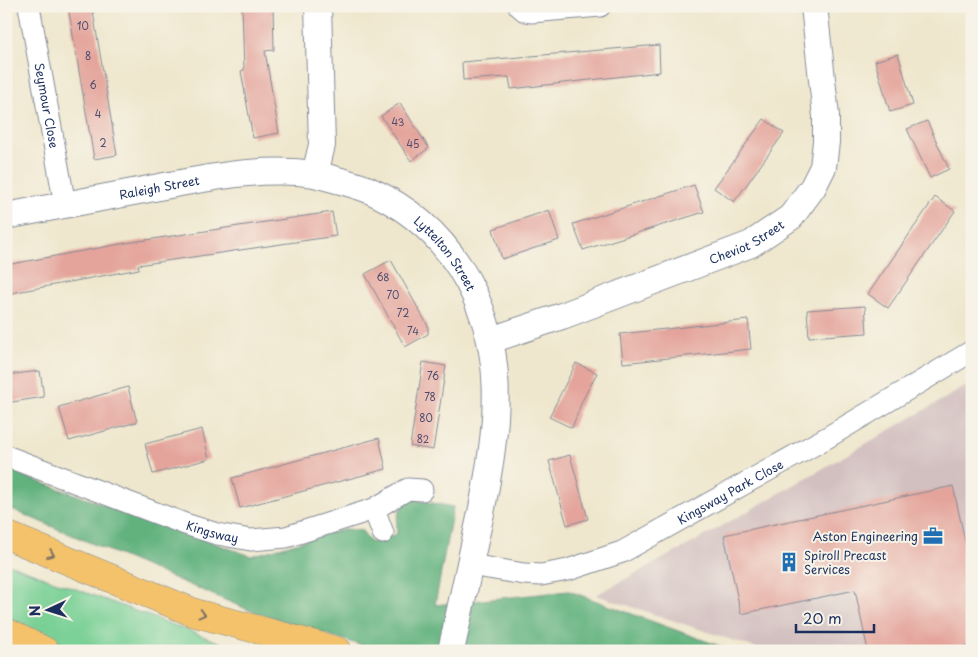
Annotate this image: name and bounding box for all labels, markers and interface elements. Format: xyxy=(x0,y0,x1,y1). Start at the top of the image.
house number: 10 xyxy=(77,18,89,33)
house number: 8 xyxy=(85,48,91,63)
street label: Seymour Close xyxy=(30,61,64,149)
house number: 6 xyxy=(89,77,97,92)
house number: 4 xyxy=(95,106,102,121)
house number: 43 xyxy=(392,114,405,129)
house number: 2 xyxy=(99,135,107,150)
house number: 45 xyxy=(407,136,419,151)
street label: Raleigh Street xyxy=(118,171,201,203)
street label: Lyttelton Street xyxy=(410,211,480,294)
street label: Cheviot Street xyxy=(706,215,788,268)
house number: 68 xyxy=(376,269,390,284)
house number: 70 xyxy=(387,287,399,302)
house number: 72 xyxy=(397,305,409,320)
house number: 74 xyxy=(407,323,419,338)
house number: 76 xyxy=(427,368,439,383)
house number: 78 xyxy=(424,389,436,404)
house number: 80 xyxy=(419,410,433,425)
house number: 82 xyxy=(417,431,429,446)
street label: Kingsway Park Close xyxy=(674,455,787,528)
street label: Kingsway xyxy=(184,516,240,547)
office icon: Aston Engineering xyxy=(922,525,944,547)
place label: Aston Engineering xyxy=(813,527,918,545)
place label: Spiroll Precast Services xyxy=(804,546,887,578)
one-way arrow xyxy=(46,548,55,558)
building icon: Spiroll Precast Services xyxy=(778,551,800,573)
north arrow xyxy=(22,584,72,634)
scale bar xyxy=(796,602,873,634)
text: N xyxy=(24,605,45,617)
text: 20 m xyxy=(803,606,842,629)
one-way arrow xyxy=(197,609,206,619)

